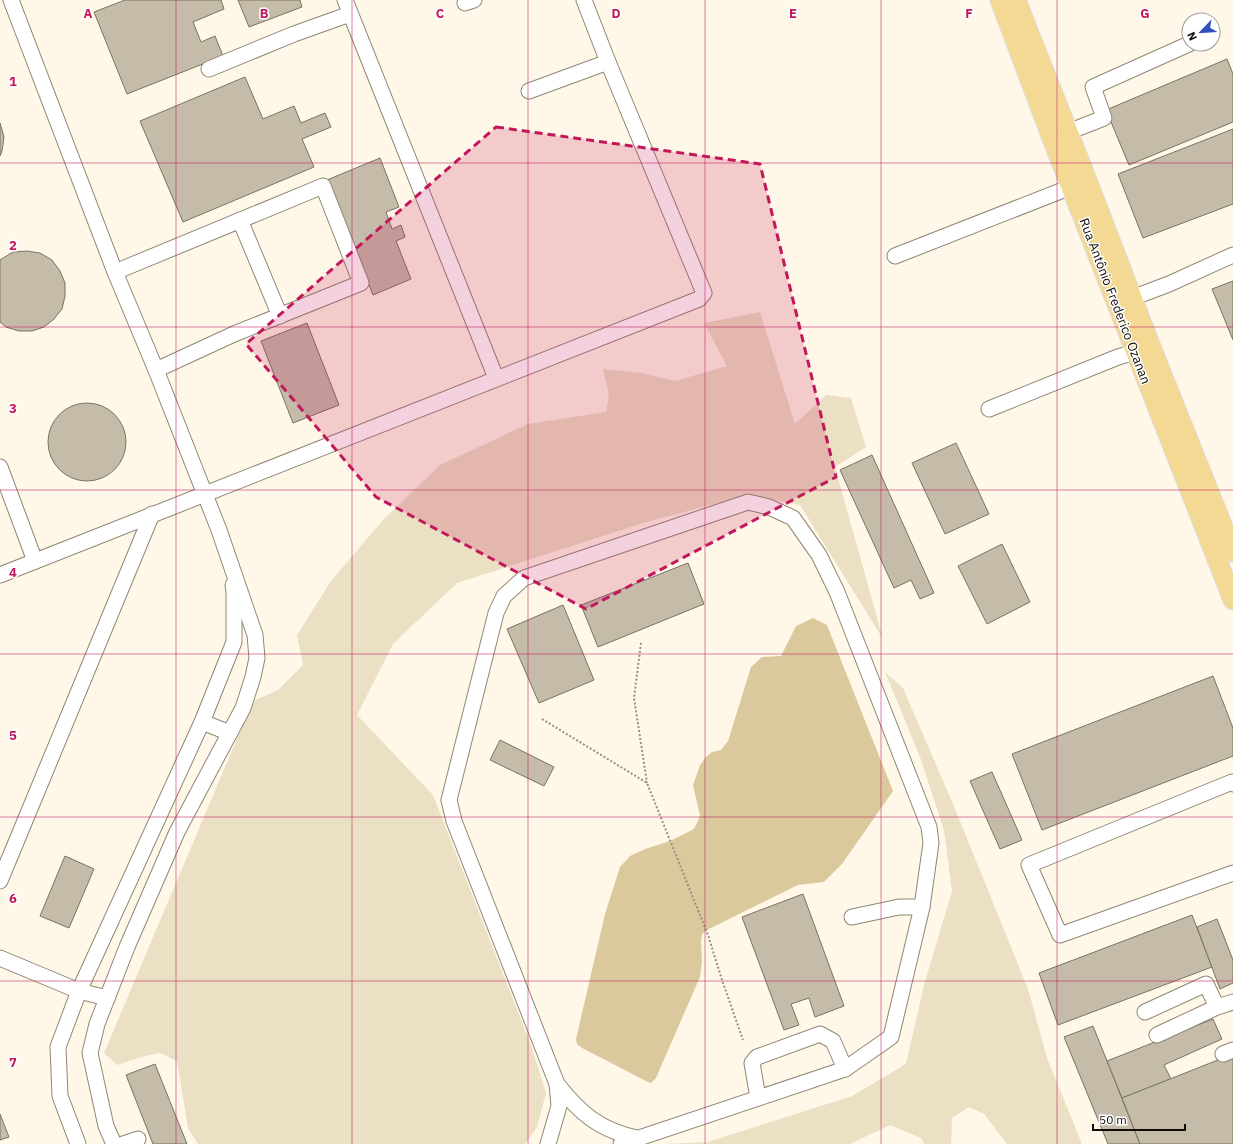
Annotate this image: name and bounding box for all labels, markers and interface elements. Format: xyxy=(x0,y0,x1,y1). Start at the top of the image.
text: A xyxy=(84,5,93,22)
text: B xyxy=(260,5,269,22)
text: C xyxy=(436,5,445,22)
text: D xyxy=(611,5,621,22)
text: E xyxy=(789,5,797,22)
text: F xyxy=(965,5,973,22)
text: G xyxy=(1140,5,1150,22)
north arrow xyxy=(1181,12,1221,52)
text: N xyxy=(1184,30,1200,43)
text: 1 xyxy=(9,73,17,90)
street label: Rua Antônio Frederico Ozanan xyxy=(1075,216,1155,386)
text: 2 xyxy=(9,237,17,254)
text: 3 xyxy=(9,400,17,417)
text: 4 xyxy=(9,564,17,581)
text: 5 xyxy=(9,727,17,744)
text: 6 xyxy=(9,890,17,907)
text: 7 xyxy=(9,1054,17,1071)
scale bar xyxy=(1093,1106,1185,1132)
text: 50 m xyxy=(1099,1112,1127,1127)

